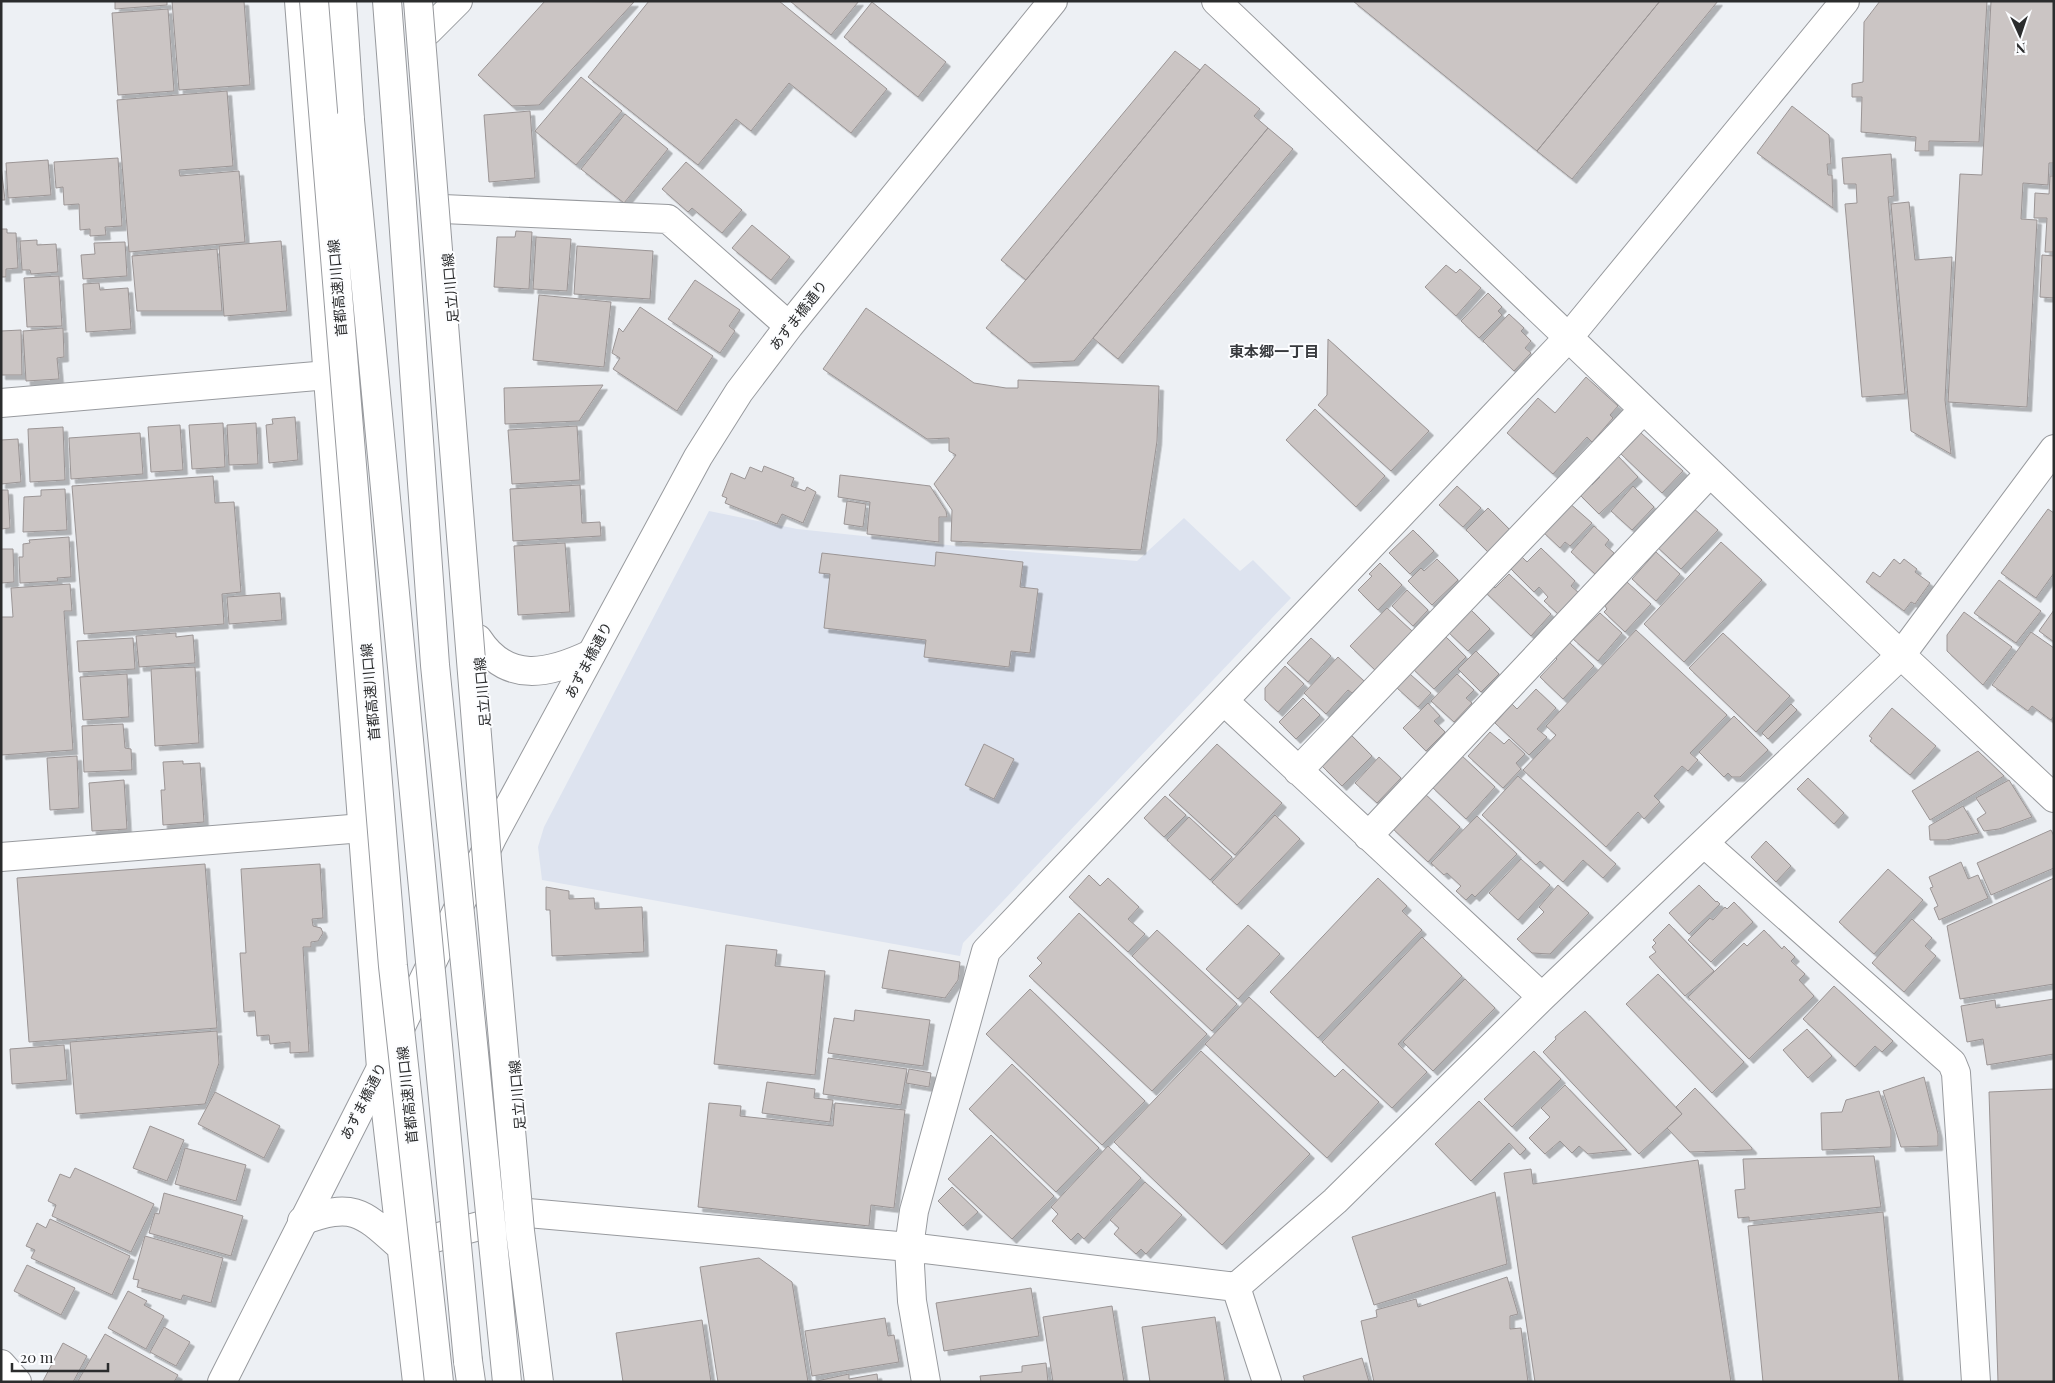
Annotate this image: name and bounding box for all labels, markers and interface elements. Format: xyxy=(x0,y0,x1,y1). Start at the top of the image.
north arrow xyxy=(1995,10,2045,60)
text: N xyxy=(2015,39,2026,58)
street label: 首都高速川口線 xyxy=(323,238,351,338)
street label: 足立川口線 xyxy=(437,252,463,324)
street label: あずま橋通り xyxy=(765,276,831,354)
district label: 東本郷一丁目 xyxy=(1229,341,1319,361)
street label: あずま橋通り xyxy=(560,618,616,702)
street label: 首都高速川口線 xyxy=(356,642,384,742)
street label: 足立川口線 xyxy=(469,656,495,728)
street label: 首都高速川口線 xyxy=(392,1045,422,1145)
street label: あずま橋通り xyxy=(335,1059,391,1143)
street label: 足立川口線 xyxy=(504,1059,530,1131)
scale bar xyxy=(12,1340,109,1372)
text: 20 m xyxy=(20,1347,54,1367)

